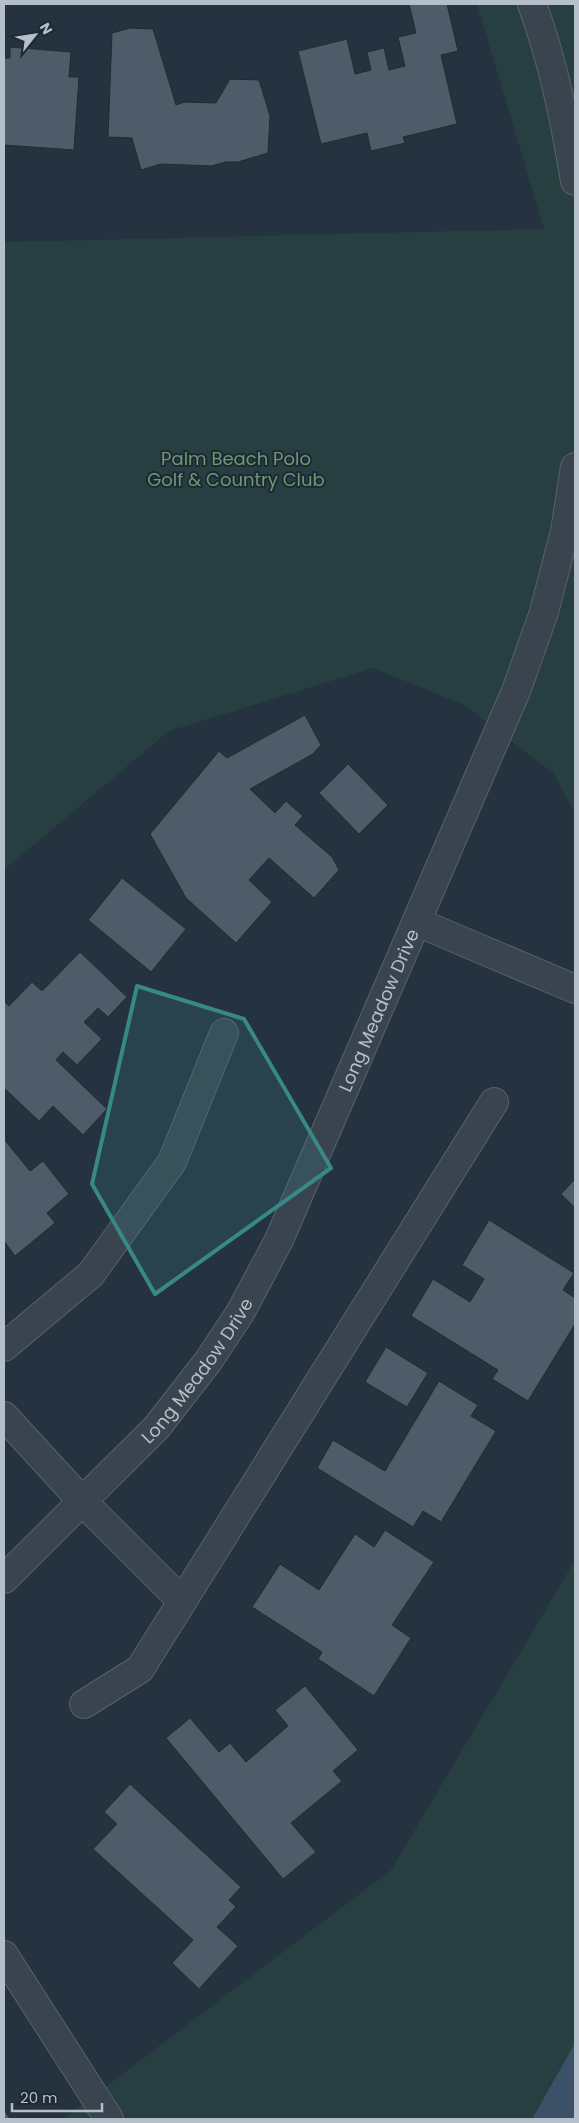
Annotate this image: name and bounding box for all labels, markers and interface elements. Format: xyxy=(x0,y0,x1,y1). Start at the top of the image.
north arrow xyxy=(10,10,60,60)
text: N xyxy=(35,19,58,38)
park label: Palm Beach Polo Golf & Country Club xyxy=(147,446,325,492)
street label: Long Meadow Drive xyxy=(332,925,424,1095)
street label: Long Meadow Drive xyxy=(135,1293,258,1449)
scale bar xyxy=(12,2080,102,2112)
text: 20 m xyxy=(20,2087,58,2108)

